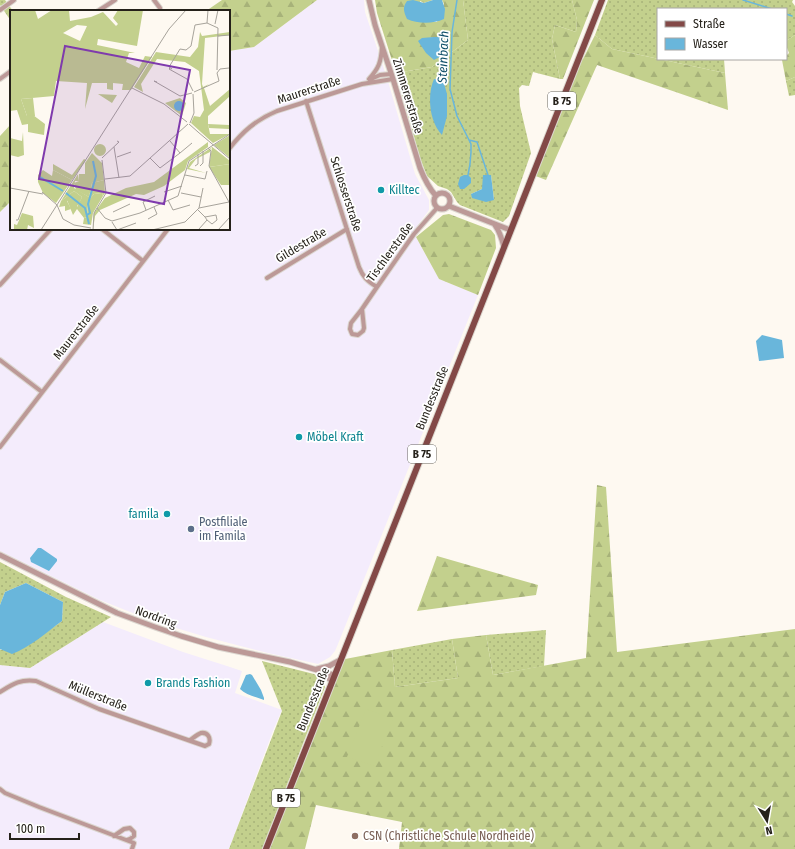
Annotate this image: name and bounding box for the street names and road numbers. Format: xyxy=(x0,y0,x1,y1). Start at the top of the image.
street label: Zimmererstraße xyxy=(390,57,426,135)
street label: Maurerstraße xyxy=(276,73,342,107)
road number: B 75 xyxy=(548,92,576,110)
street label: Schlosserstraße xyxy=(327,155,365,233)
street label: Tischlerstraße xyxy=(364,220,416,284)
street label: Gildestraße xyxy=(273,224,329,266)
street label: Maurerstraße xyxy=(50,302,102,362)
street label: Bundesstraße xyxy=(413,364,451,432)
road number: B 75 xyxy=(408,445,436,463)
street label: Nordring xyxy=(133,603,179,631)
street label: Bundesstraße xyxy=(294,665,332,733)
street label: Müllerstraße xyxy=(67,678,129,714)
road number: B 75 xyxy=(272,789,300,807)

